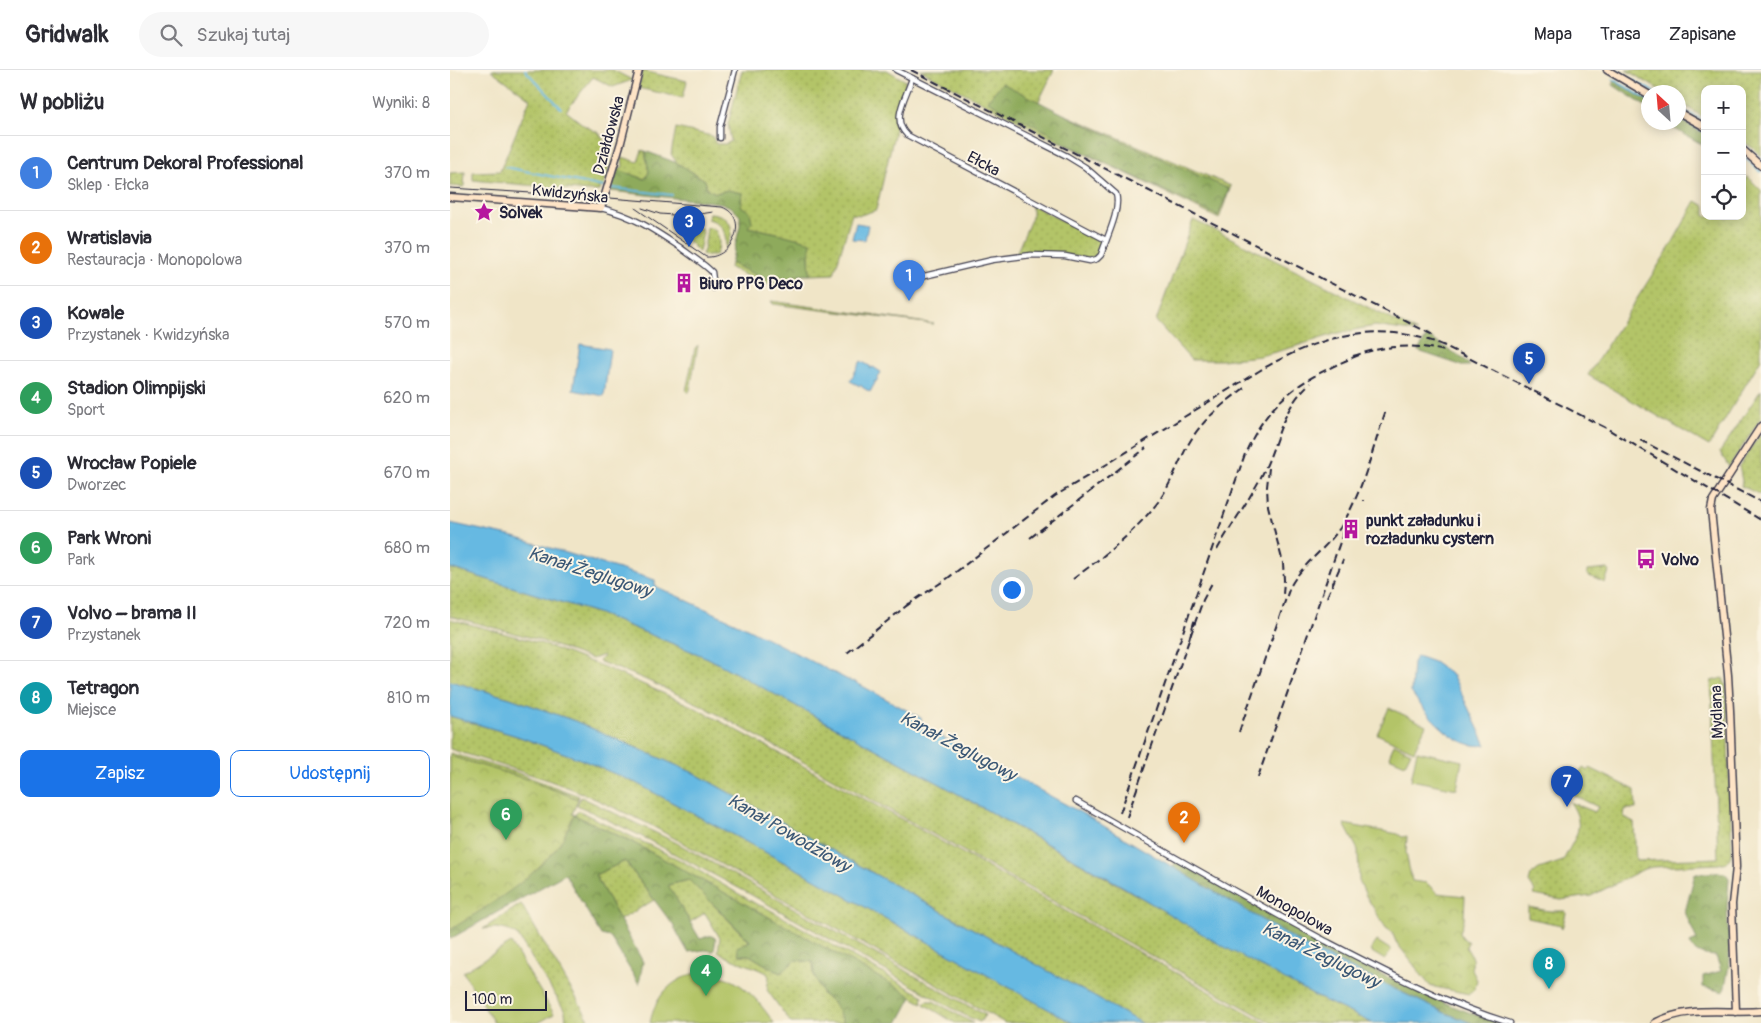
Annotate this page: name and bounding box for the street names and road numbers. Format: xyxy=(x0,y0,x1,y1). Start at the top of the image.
street label: Działdowska xyxy=(589,94,629,177)
street label: Ełcka xyxy=(964,147,1003,181)
street label: Kwidzyńska xyxy=(531,180,609,208)
street label: Mydlana xyxy=(1706,685,1728,739)
street label: Monopolowa xyxy=(1253,882,1336,940)

